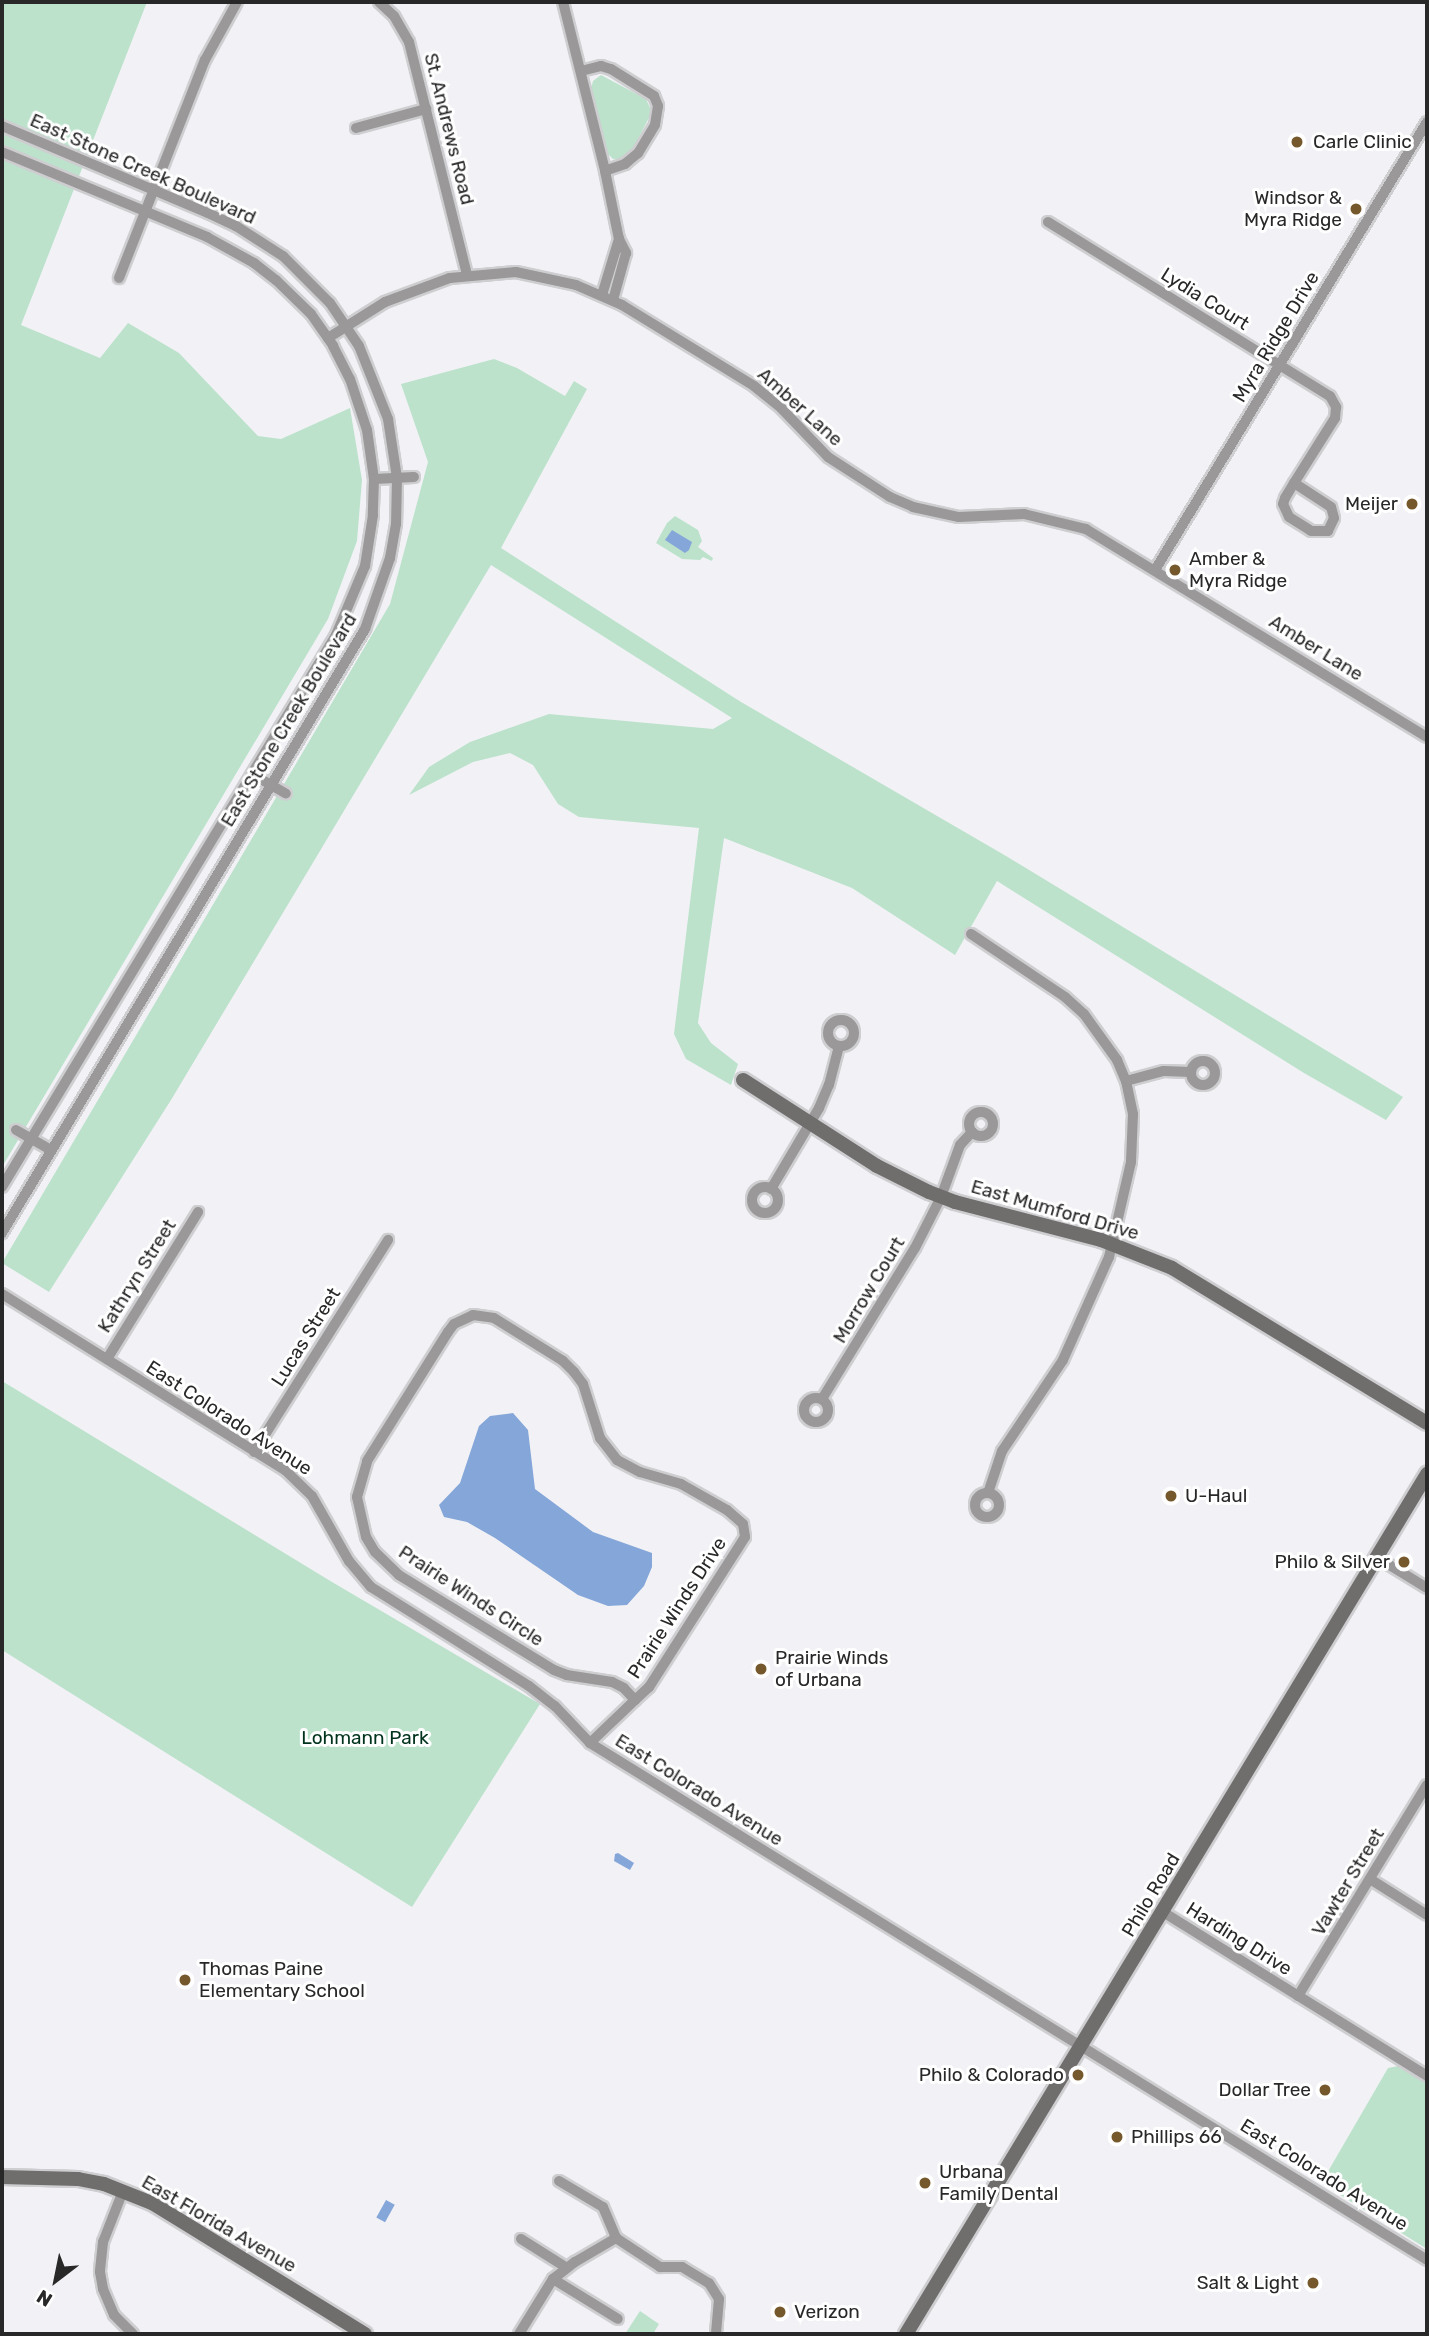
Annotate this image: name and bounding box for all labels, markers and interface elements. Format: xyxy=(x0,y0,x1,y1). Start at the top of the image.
street label: St. Andrews Road xyxy=(419,51,479,207)
street label: East Stone Creek Boulevard xyxy=(26,109,260,229)
place label: Carle Clinic xyxy=(1313,131,1412,153)
marker: Carle Clinic xyxy=(1287,132,1307,152)
place label: Windsor & Myra Ridge xyxy=(1244,187,1342,231)
marker: Windsor & Myra Ridge xyxy=(1348,201,1364,217)
street label: Lydia Court xyxy=(1157,263,1253,335)
street label: Myra Ridge Drive xyxy=(1228,267,1324,407)
street label: Amber Lane xyxy=(753,363,847,451)
place label: Meijer xyxy=(1345,493,1398,515)
marker: Meijer xyxy=(1404,496,1420,512)
place label: Amber & Myra Ridge xyxy=(1189,548,1287,592)
marker: Amber & Myra Ridge xyxy=(1167,562,1183,578)
street label: East Stone Creek Boulevard xyxy=(216,609,362,831)
street label: Amber Lane xyxy=(1265,610,1367,686)
street label: East Mumford Drive xyxy=(968,1175,1142,1245)
street label: Kathryn Street xyxy=(93,1215,181,1337)
street label: Morrow Court xyxy=(828,1233,910,1347)
street label: Lucas Street xyxy=(267,1283,345,1391)
street label: East Colorado Avenue xyxy=(142,1356,316,1480)
place label: U-Haul xyxy=(1185,1485,1247,1507)
marker: U-Haul xyxy=(1163,1488,1179,1504)
street label: Prairie Winds Drive xyxy=(623,1533,731,1683)
street label: Prairie Winds Circle xyxy=(394,1541,548,1651)
place label: Philo & Silver xyxy=(1275,1551,1390,1573)
marker: Philo & Silver xyxy=(1396,1554,1412,1570)
place label: Prairie Winds of Urbana xyxy=(775,1647,889,1691)
marker: Prairie Winds of Urbana xyxy=(753,1661,769,1677)
park label: Lohmann Park xyxy=(301,1727,429,1749)
street label: East Colorado Avenue xyxy=(611,1729,787,1851)
street label: Vawter Street xyxy=(1307,1824,1389,1940)
street label: Philo Road xyxy=(1117,1849,1185,1941)
street label: Harding Drive xyxy=(1182,1897,1296,1981)
place label: Thomas Paine Elementary School xyxy=(199,1958,365,2002)
marker: Thomas Paine Elementary School xyxy=(177,1972,193,1988)
place label: Philo & Colorado xyxy=(919,2064,1064,2086)
marker: Philo & Colorado xyxy=(1070,2067,1086,2083)
place label: Dollar Tree xyxy=(1218,2079,1311,2101)
marker: Dollar Tree xyxy=(1317,2082,1333,2098)
street label: East Colorado Avenue xyxy=(1236,2114,1412,2236)
place label: Phillips 66 xyxy=(1131,2126,1222,2148)
marker: Phillips 66 xyxy=(1109,2129,1125,2145)
place label: Urbana Family Dental xyxy=(939,2161,1059,2205)
street label: East Florida Avenue xyxy=(137,2170,301,2278)
marker: Urbana Family Dental xyxy=(917,2175,933,2191)
north arrow xyxy=(21,2245,91,2315)
place label: Salt & Light xyxy=(1197,2272,1299,2294)
marker: Salt & Light xyxy=(1305,2275,1321,2291)
text: N xyxy=(33,2285,57,2312)
place label: Verizon xyxy=(794,2301,860,2323)
marker: Verizon xyxy=(772,2304,788,2320)

